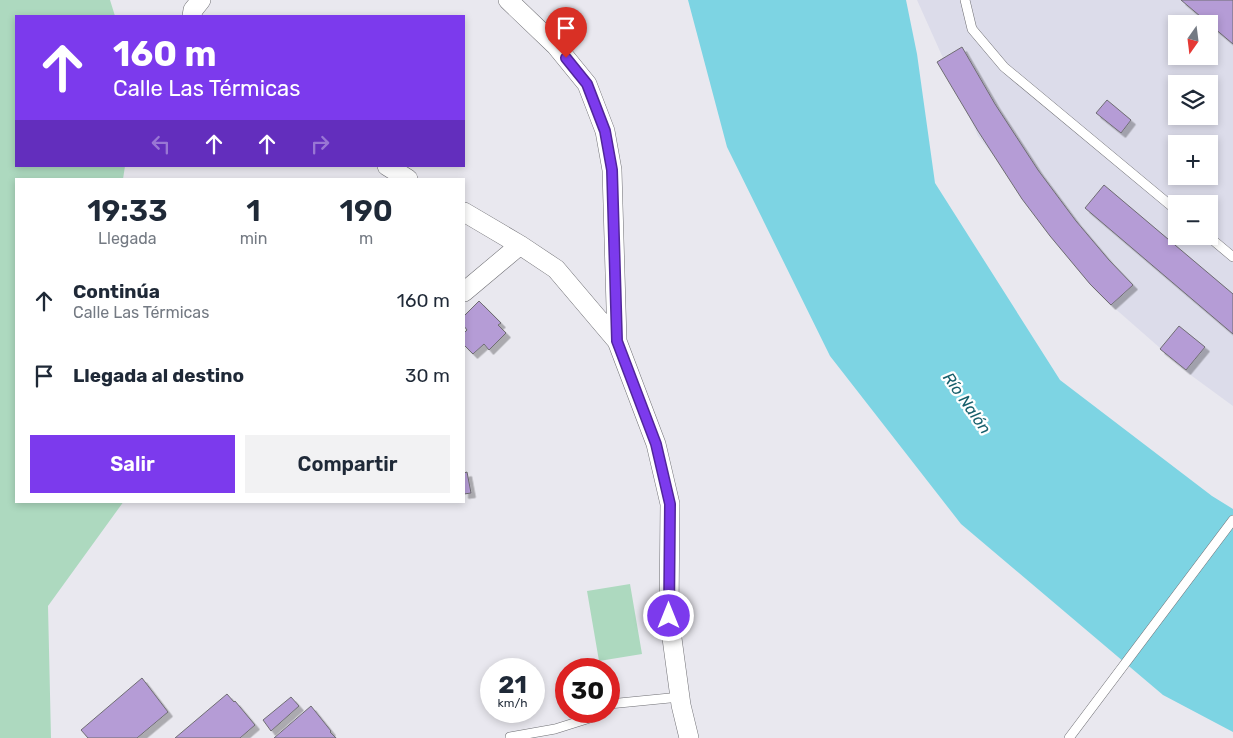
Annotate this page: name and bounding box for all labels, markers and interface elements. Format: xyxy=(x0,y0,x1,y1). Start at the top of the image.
pin xyxy=(545,7,587,58)
icon: arrive xyxy=(552,14,580,42)
north arrow xyxy=(1168,15,1218,65)
map controls xyxy=(1168,15,1218,245)
text: 160 m xyxy=(113,33,217,75)
icon: ahead xyxy=(30,35,95,100)
text: Calle Las Térmicas xyxy=(113,75,301,102)
button: layers xyxy=(1168,75,1218,125)
icon: left xyxy=(147,130,175,158)
icon: ahead xyxy=(200,130,228,158)
icon: ahead xyxy=(253,130,281,158)
icon: right xyxy=(306,130,334,158)
button: + xyxy=(1168,135,1218,185)
text: 19:33 xyxy=(87,193,168,229)
text: 1 xyxy=(246,193,261,229)
text: 190 xyxy=(340,193,393,229)
button: − xyxy=(1168,195,1218,245)
text: Llegada xyxy=(98,229,157,248)
text: min xyxy=(240,229,267,248)
text: m xyxy=(359,229,373,248)
text: Continúa xyxy=(73,280,160,303)
icon: ahead xyxy=(30,287,58,315)
text: 160 m xyxy=(397,289,450,312)
text: Calle Las Térmicas xyxy=(73,303,209,322)
icon: arrive xyxy=(30,362,58,390)
text: Llegada al destino xyxy=(73,364,244,387)
text: 30 m xyxy=(405,364,450,387)
water label: Río Nalón xyxy=(939,369,995,437)
button: Salir xyxy=(30,435,235,493)
button: Compartir xyxy=(245,435,450,493)
position arrow xyxy=(642,589,694,641)
speed limit sign: 30 xyxy=(555,658,620,723)
text: 21 xyxy=(498,670,527,699)
text: km/h xyxy=(498,696,527,710)

